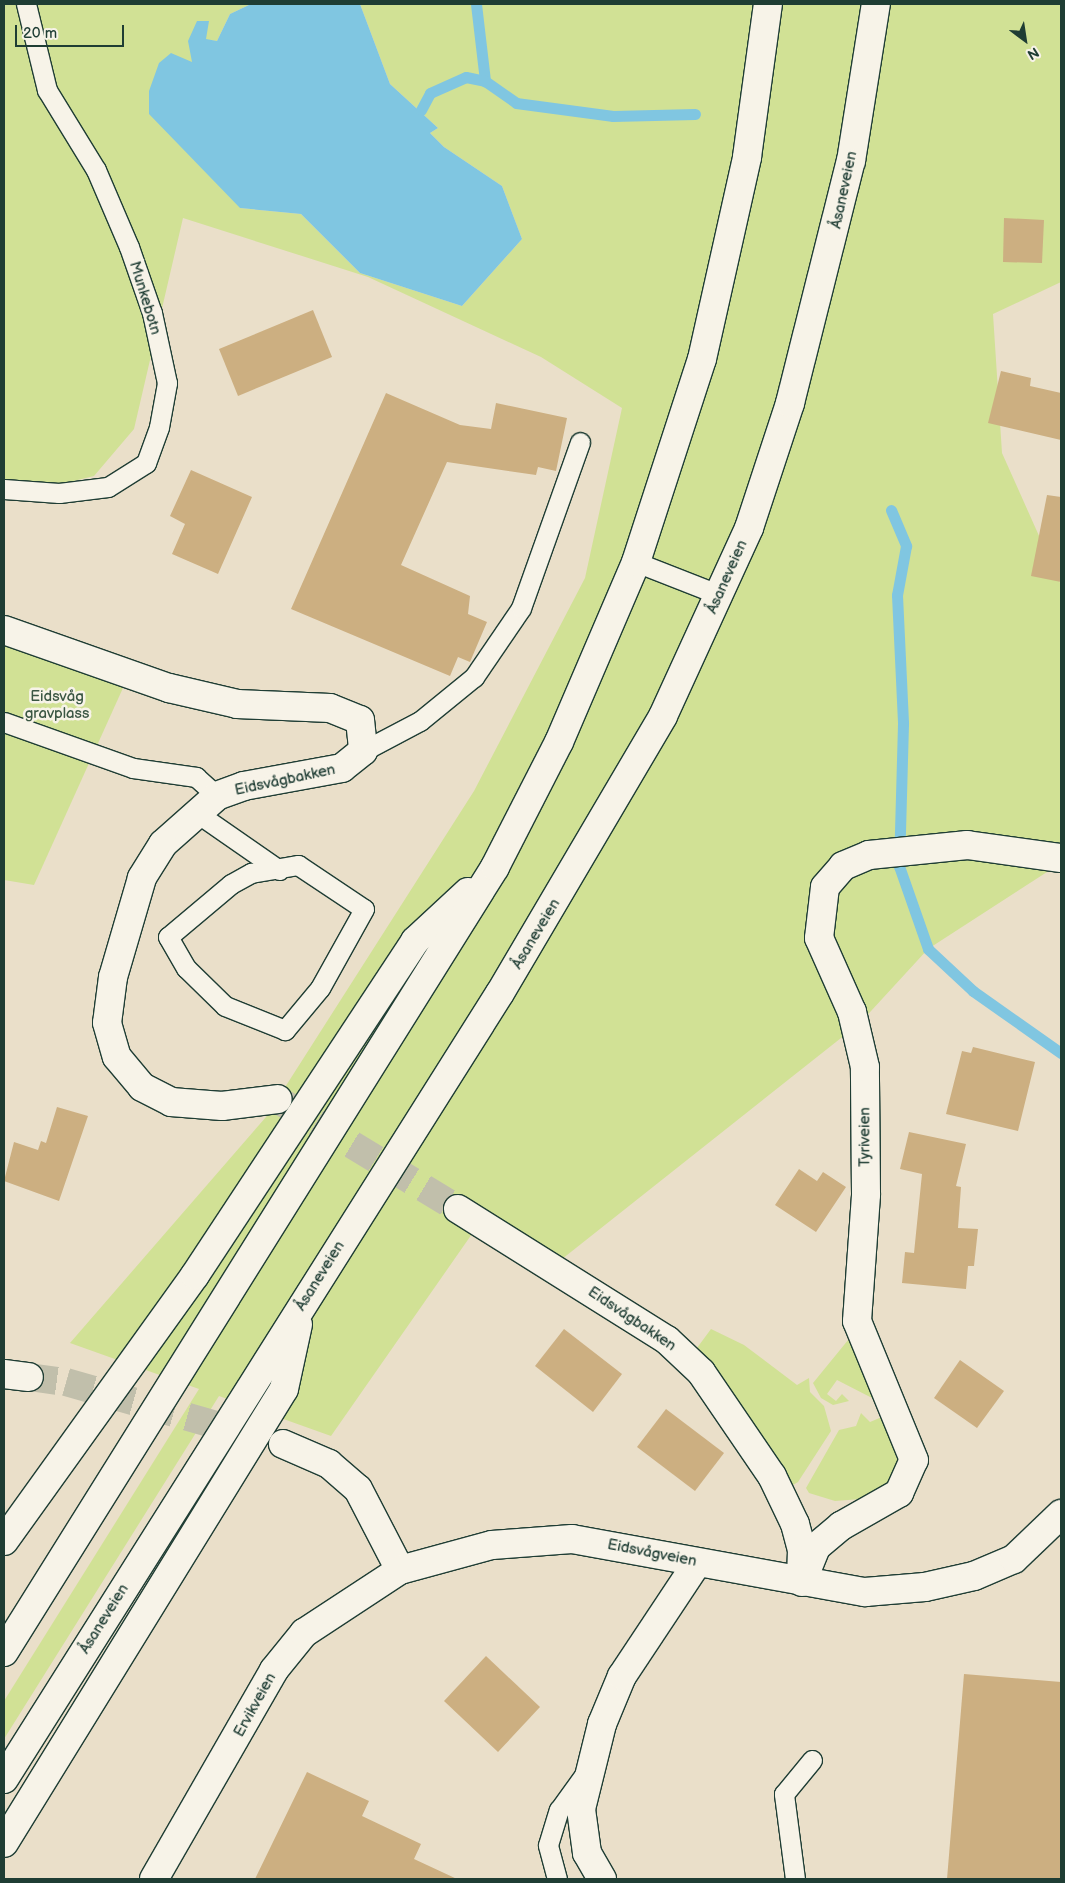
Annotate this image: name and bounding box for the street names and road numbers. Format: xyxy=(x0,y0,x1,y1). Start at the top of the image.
street label: Åsaneveien xyxy=(827,150,861,230)
street label: Munkebotn xyxy=(125,259,165,337)
street label: Åsaneveien xyxy=(703,537,751,617)
street label: Eidsvågbakken xyxy=(233,761,337,799)
street label: Åsaneveien xyxy=(508,896,564,972)
street label: Tyriveien xyxy=(856,1107,874,1167)
street label: Åsaneveien xyxy=(292,1238,348,1314)
street label: Eidsvågbakken xyxy=(585,1283,679,1355)
street label: Eidsvågveien xyxy=(606,1536,698,1570)
street label: Åsaneveien xyxy=(76,1581,132,1657)
street label: Ervikveien xyxy=(230,1670,280,1740)

